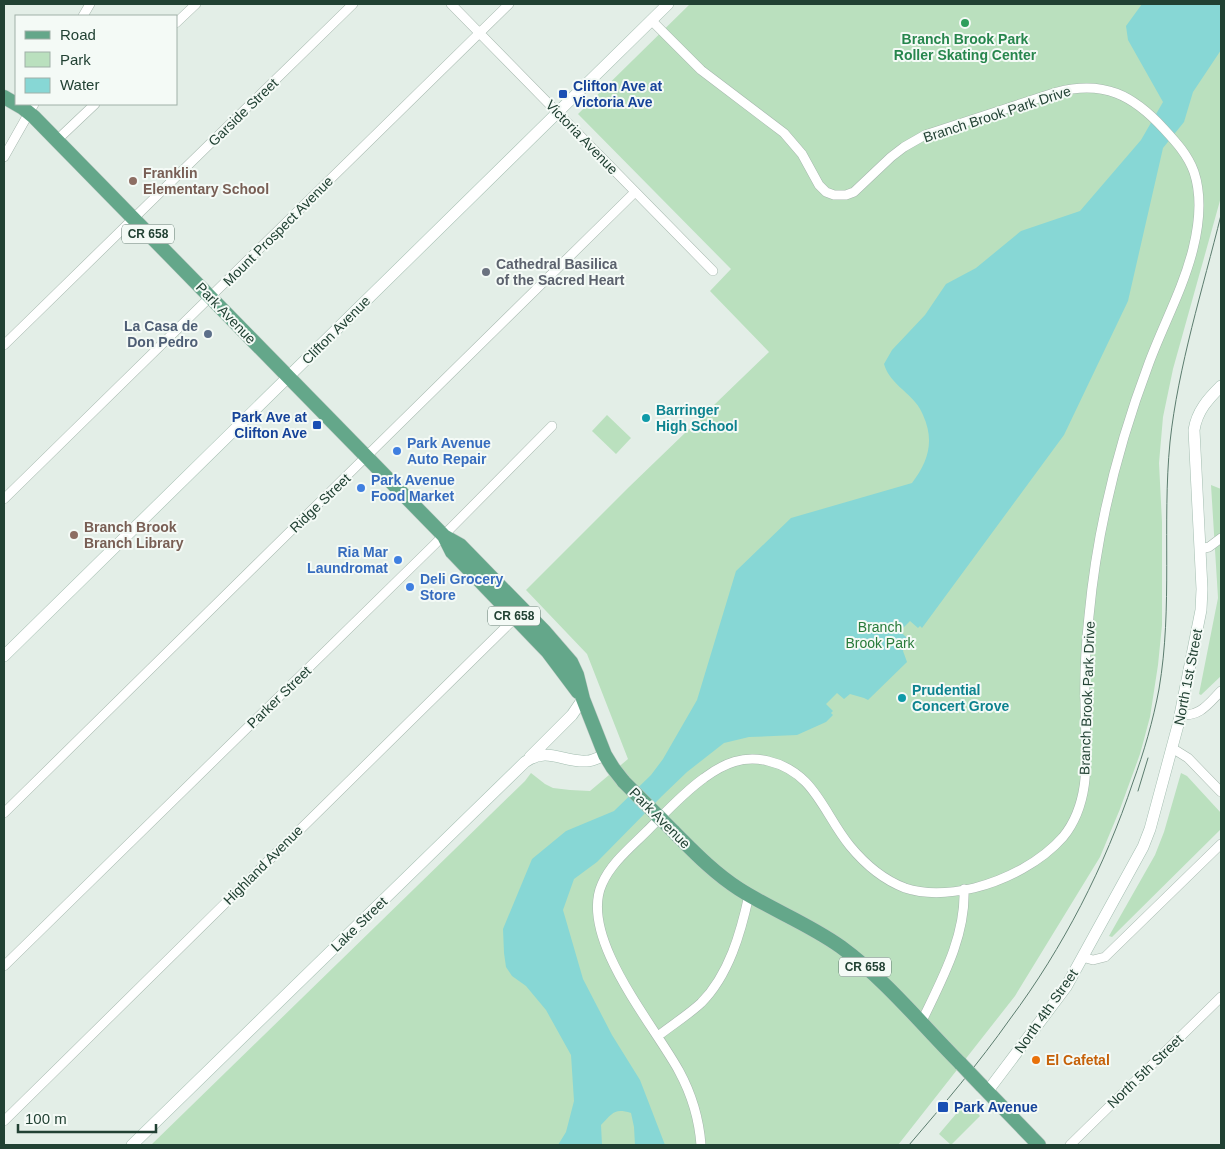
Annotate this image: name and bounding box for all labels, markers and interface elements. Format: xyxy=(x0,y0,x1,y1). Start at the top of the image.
legend xyxy=(15,15,178,105)
marker: Branch Brook Park Roller Skating Center xyxy=(959,17,971,29)
text: Road xyxy=(60,26,96,43)
place label: Branch Brook Park Roller Skating Center xyxy=(894,31,1037,63)
text: Park xyxy=(60,51,91,68)
street label: Garside Street xyxy=(205,75,281,149)
text: Water xyxy=(60,76,99,93)
place label: Clifton Ave at Victoria Ave xyxy=(573,78,663,110)
street label: Branch Brook Park Drive xyxy=(921,83,1073,145)
marker: Clifton Ave at Victoria Ave xyxy=(557,88,569,100)
street label: Victoria Avenue xyxy=(543,97,622,178)
place label: Franklin Elementary School xyxy=(143,165,269,197)
street label: Mount Prospect Avenue xyxy=(220,173,336,289)
marker: Franklin Elementary School xyxy=(127,175,139,187)
road number: CR 658 xyxy=(122,224,174,243)
place label: Cathedral Basilica of the Sacred Heart xyxy=(496,256,625,288)
marker: Cathedral Basilica of the Sacred Heart xyxy=(480,266,492,278)
street label: Park Avenue xyxy=(193,279,259,347)
street label: Clifton Avenue xyxy=(299,292,374,367)
place label: La Casa de Don Pedro xyxy=(124,318,198,350)
marker: La Casa de Don Pedro xyxy=(202,328,214,340)
place label: Barringer High School xyxy=(656,402,738,434)
place label: Park Ave at Clifton Ave xyxy=(232,409,307,441)
marker: Barringer High School xyxy=(640,412,652,424)
marker: Park Ave at Clifton Ave xyxy=(311,419,323,431)
place label: Park Avenue Auto Repair xyxy=(407,435,491,467)
marker: Park Avenue Auto Repair xyxy=(391,445,403,457)
street label: Ridge Street xyxy=(286,470,354,536)
place label: Park Avenue Food Market xyxy=(371,472,455,504)
marker: Park Avenue Food Market xyxy=(355,482,367,494)
place label: Branch Brook Branch Library xyxy=(84,519,184,551)
marker: Branch Brook Branch Library xyxy=(68,529,80,541)
place label: Ria Mar Laundromat xyxy=(307,544,389,576)
marker: Ria Mar Laundromat xyxy=(392,554,404,566)
place label: Deli Grocery Store xyxy=(420,571,503,603)
marker: Deli Grocery Store xyxy=(404,581,416,593)
road number: CR 658 xyxy=(488,606,540,626)
park label: Branch Brook Park xyxy=(845,619,916,651)
street label: Branch Brook Park Drive xyxy=(1076,621,1098,775)
street label: North 1st Street xyxy=(1171,627,1205,727)
street label: Parker Street xyxy=(244,663,314,731)
place label: Prudential Concert Grove xyxy=(912,682,1009,714)
marker: Prudential Concert Grove xyxy=(896,692,908,704)
street label: Park Avenue xyxy=(626,784,694,852)
street label: Highland Avenue xyxy=(220,822,306,908)
street label: Lake Street xyxy=(328,893,390,955)
road number: CR 658 xyxy=(839,958,891,976)
street label: North 4th Street xyxy=(1011,966,1081,1056)
street label: North 5th Street xyxy=(1104,1031,1186,1111)
place label: El Cafetal xyxy=(1046,1052,1110,1068)
marker: El Cafetal xyxy=(1030,1054,1042,1066)
place label: Park Avenue xyxy=(954,1099,1038,1115)
marker: Park Avenue xyxy=(936,1100,950,1114)
scale bar xyxy=(18,1102,155,1134)
text: 100 m xyxy=(25,1110,67,1127)

